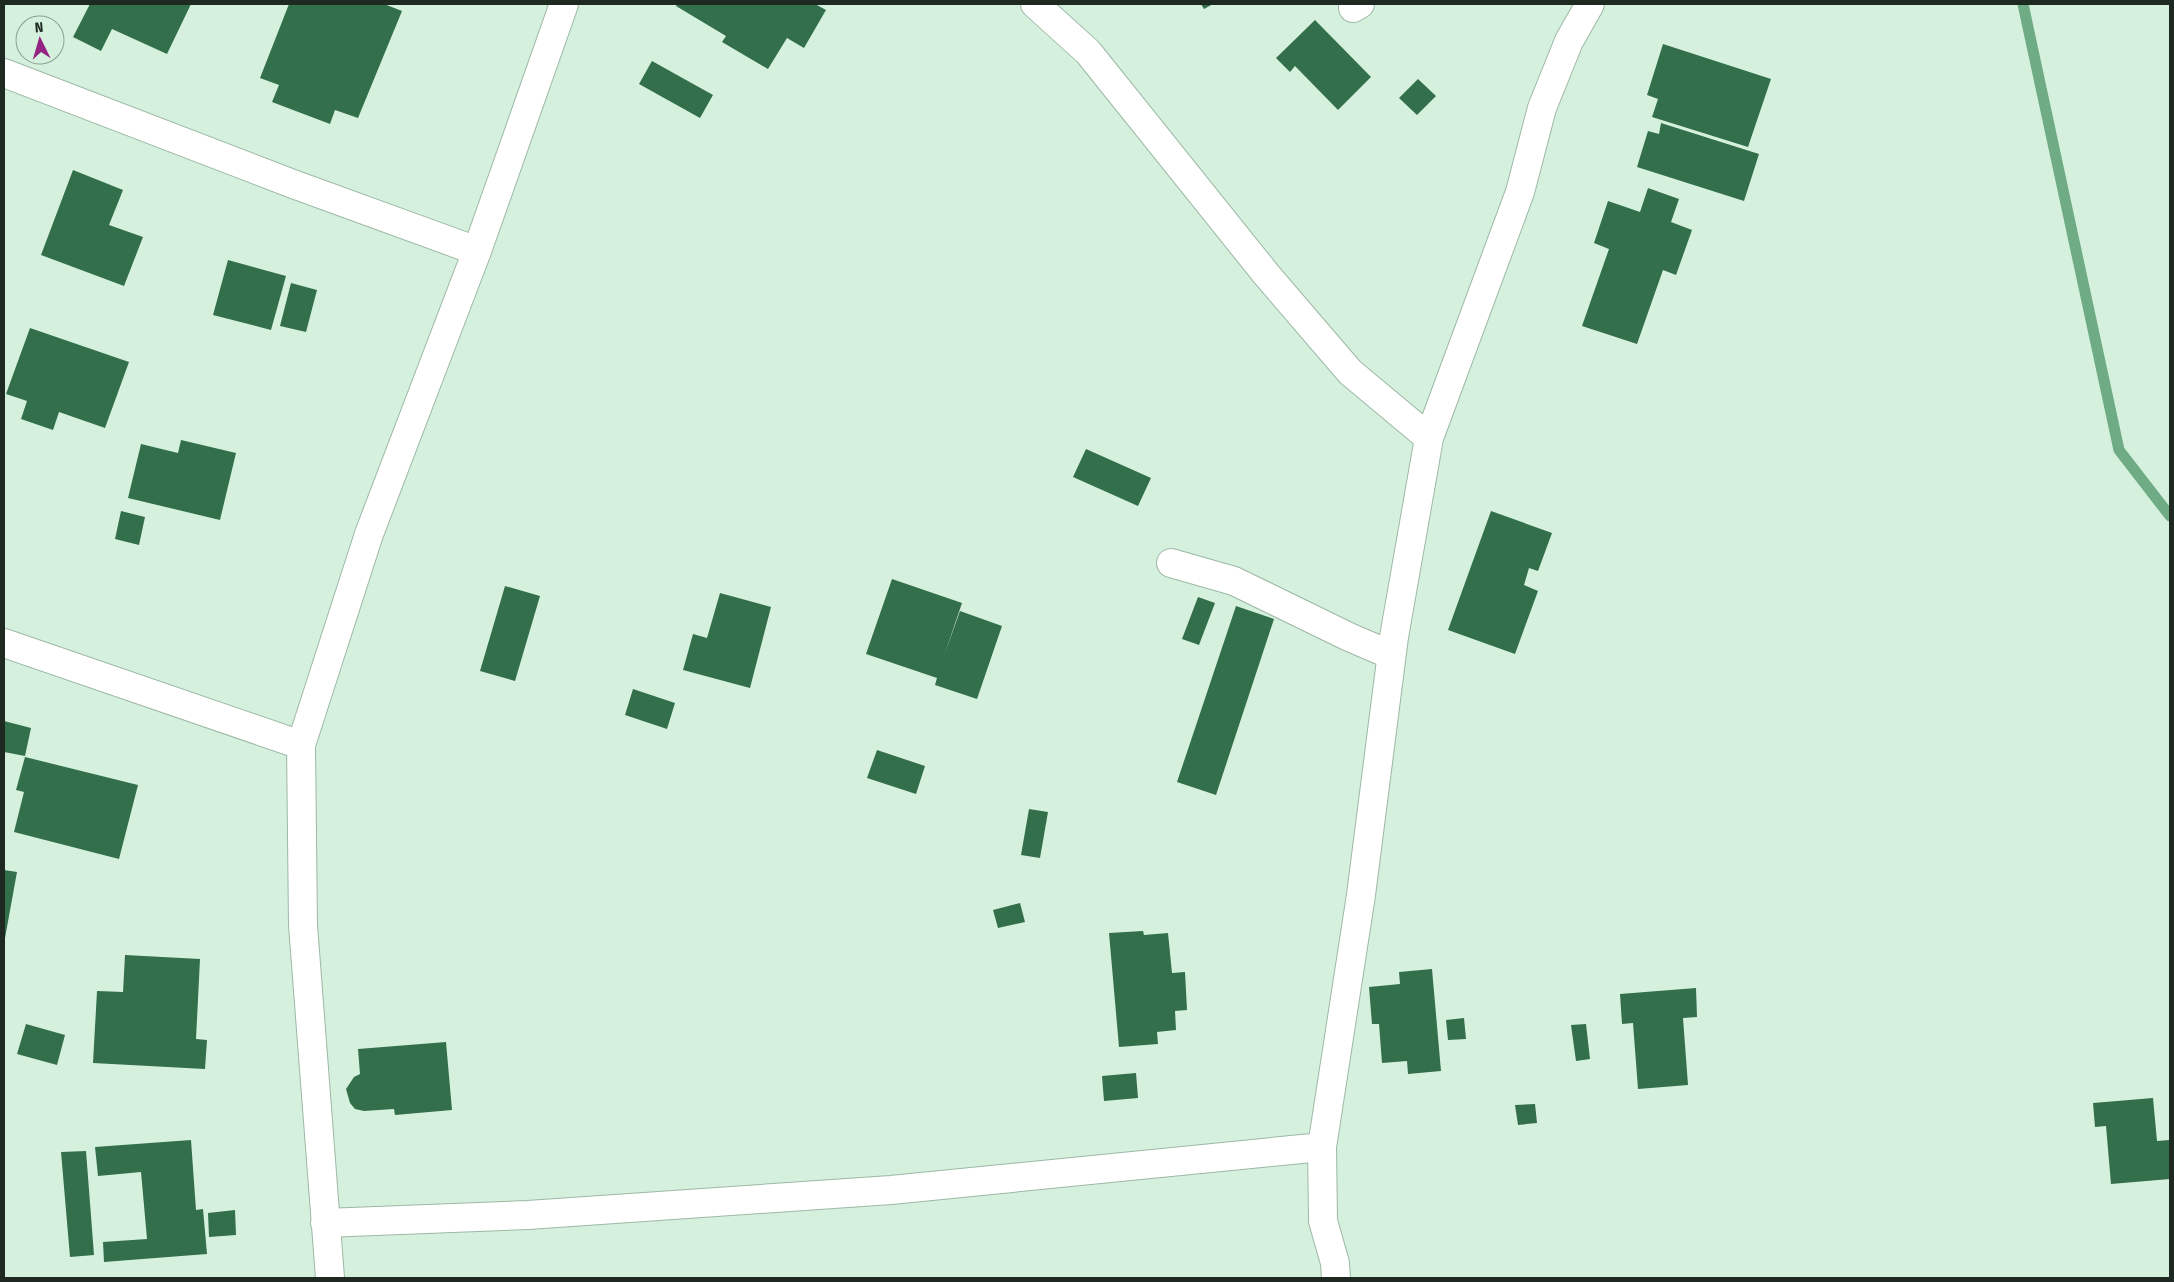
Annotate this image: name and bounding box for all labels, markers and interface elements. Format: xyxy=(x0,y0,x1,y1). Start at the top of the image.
north arrow xyxy=(15,15,65,65)
text: N xyxy=(34,19,44,36)

